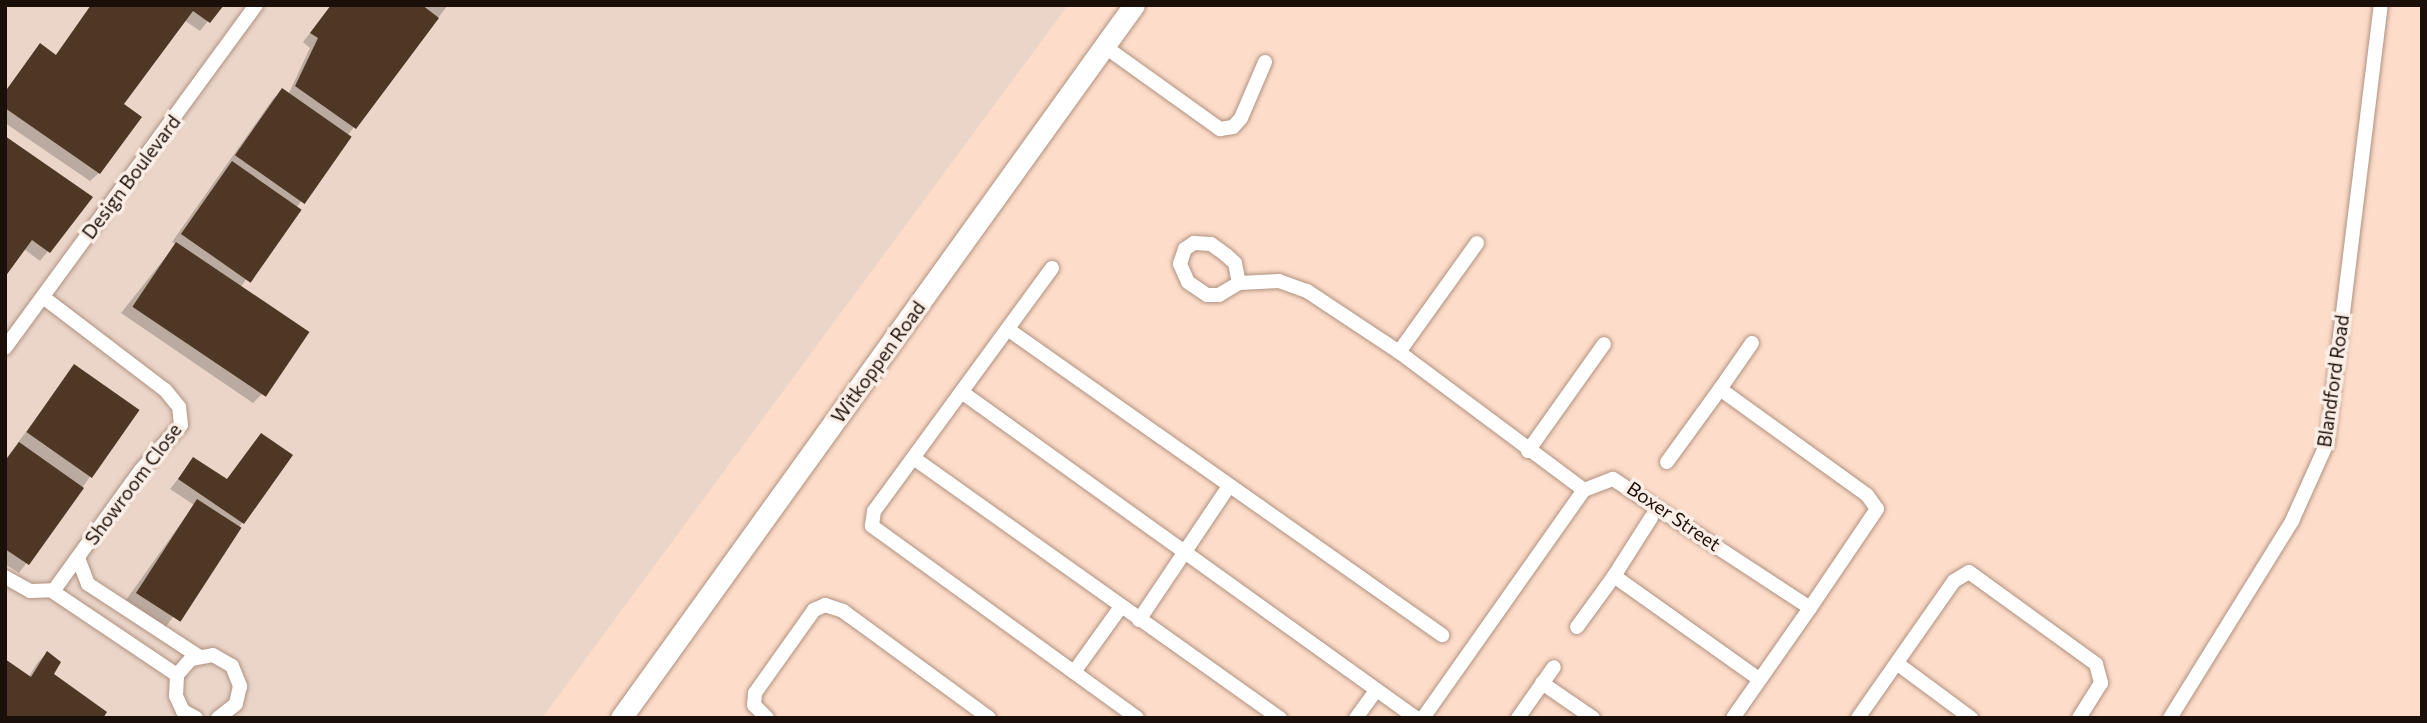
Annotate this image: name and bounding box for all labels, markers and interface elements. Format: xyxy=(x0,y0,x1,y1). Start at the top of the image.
street label: Design Boulevard xyxy=(77,111,185,243)
street label: Witkoppen Road xyxy=(826,297,930,427)
street label: Blandford Road xyxy=(2312,313,2354,449)
street label: Showroom Close xyxy=(80,419,186,549)
street label: Boxer Street xyxy=(1623,476,1725,556)

